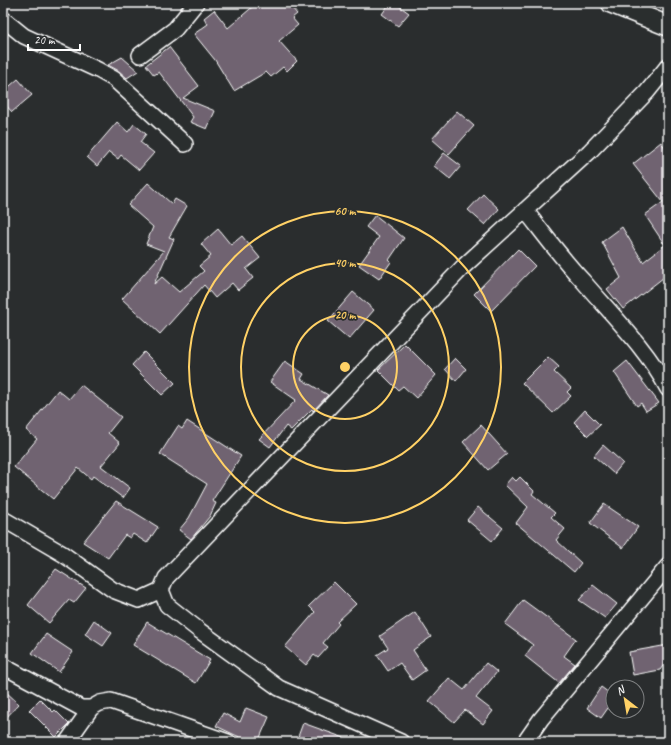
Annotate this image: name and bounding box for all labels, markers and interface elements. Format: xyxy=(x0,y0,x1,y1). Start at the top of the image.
scale bar xyxy=(28,26,80,52)
text: 20 m xyxy=(34,32,56,48)
text: 60 m xyxy=(335,203,357,219)
text: 40 m xyxy=(335,255,356,271)
text: 20 m xyxy=(335,307,356,323)
centre of rings xyxy=(338,360,352,374)
north arrow xyxy=(605,679,645,719)
text: N xyxy=(613,682,628,698)

